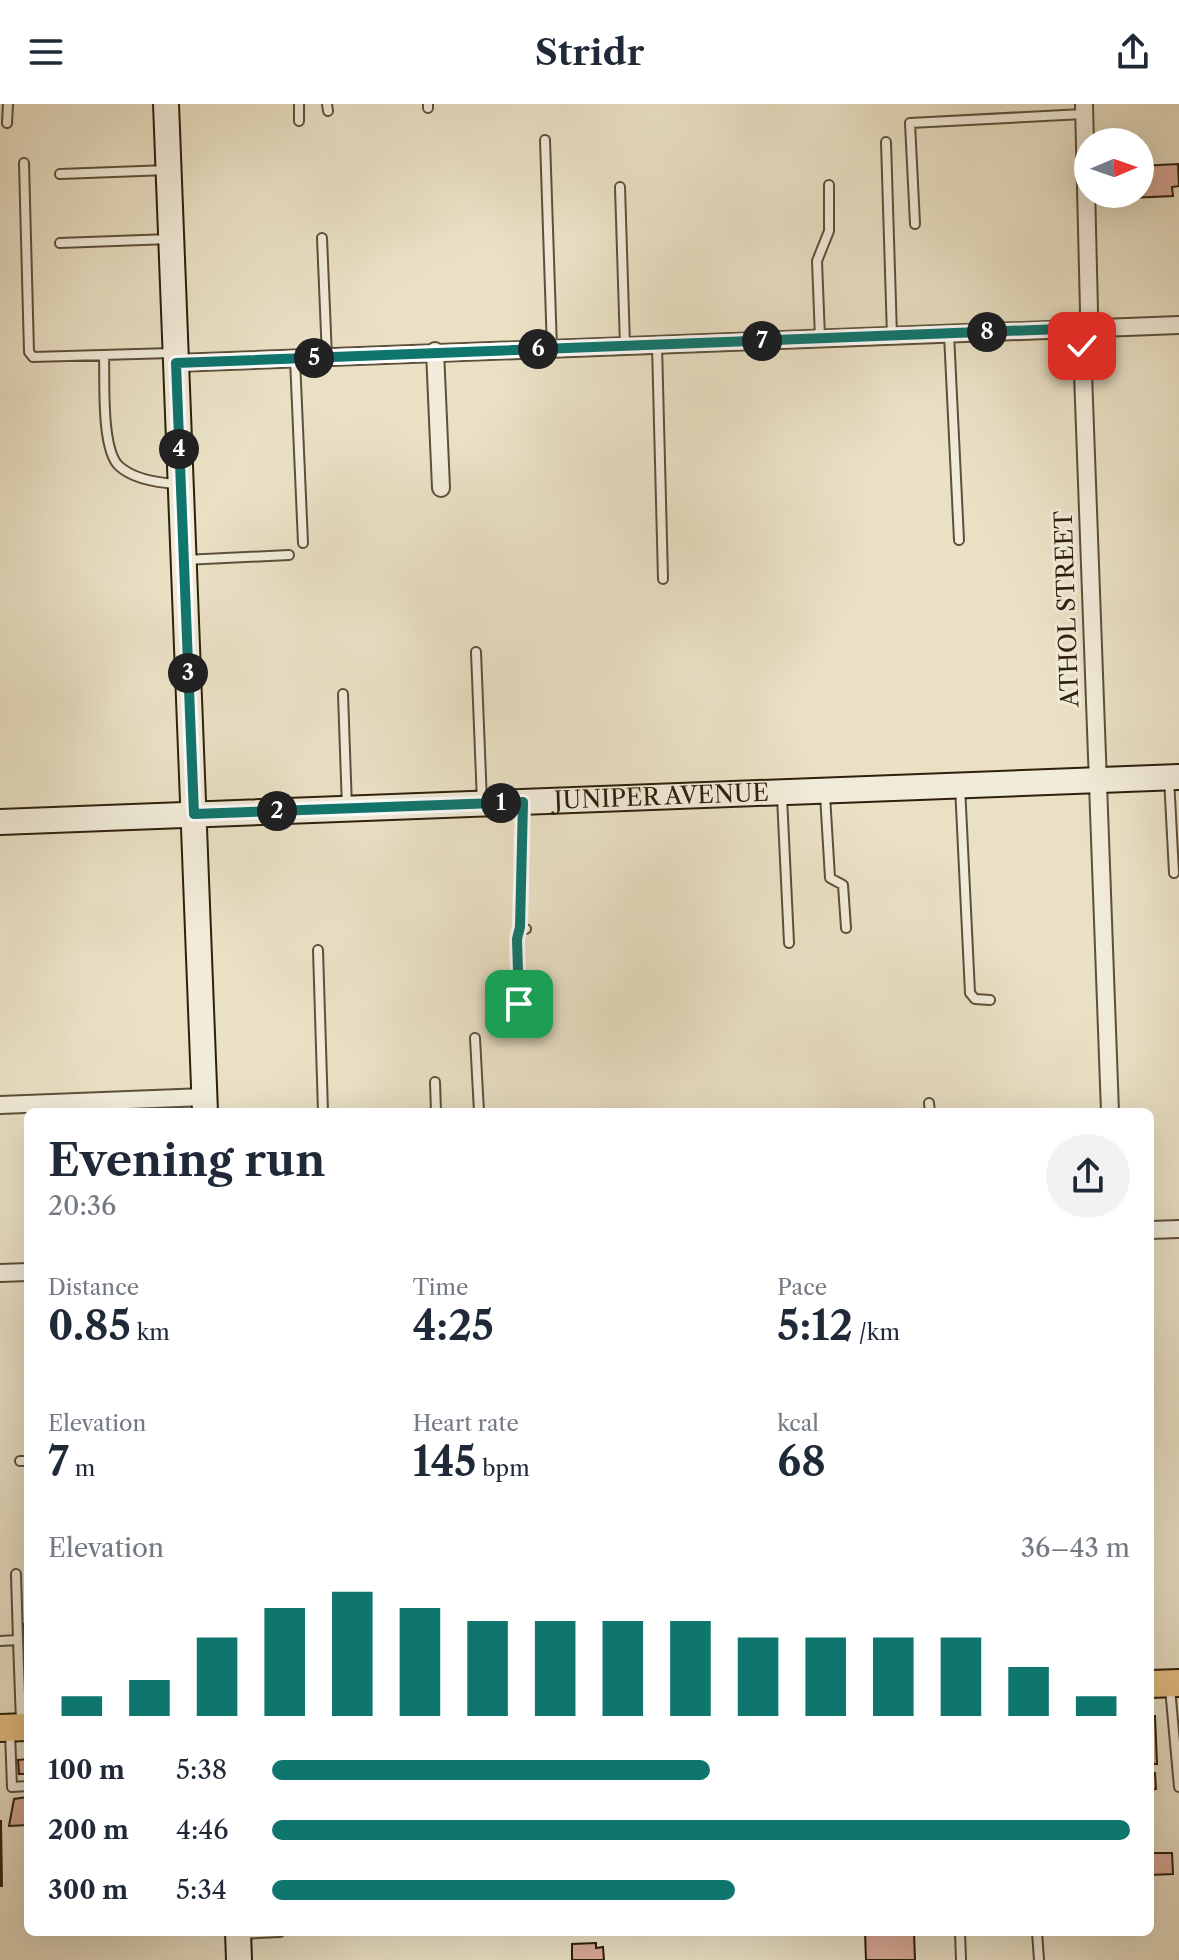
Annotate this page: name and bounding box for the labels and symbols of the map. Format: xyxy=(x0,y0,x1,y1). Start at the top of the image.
north arrow xyxy=(1074,128,1154,208)
pin: 8 xyxy=(967,312,1007,352)
pin xyxy=(1048,312,1116,380)
pin: 7 xyxy=(742,321,782,361)
pin: 6 xyxy=(518,329,558,369)
pin: 5 xyxy=(294,338,334,378)
pin: 4 xyxy=(159,429,199,469)
street label: ATHOL STREET xyxy=(1049,510,1084,709)
pin: 3 xyxy=(168,653,208,693)
street label: JUNIPER AVENUE xyxy=(550,778,769,815)
pin: 1 xyxy=(481,783,521,823)
pin: 2 xyxy=(257,791,297,831)
pin xyxy=(485,970,553,1038)

